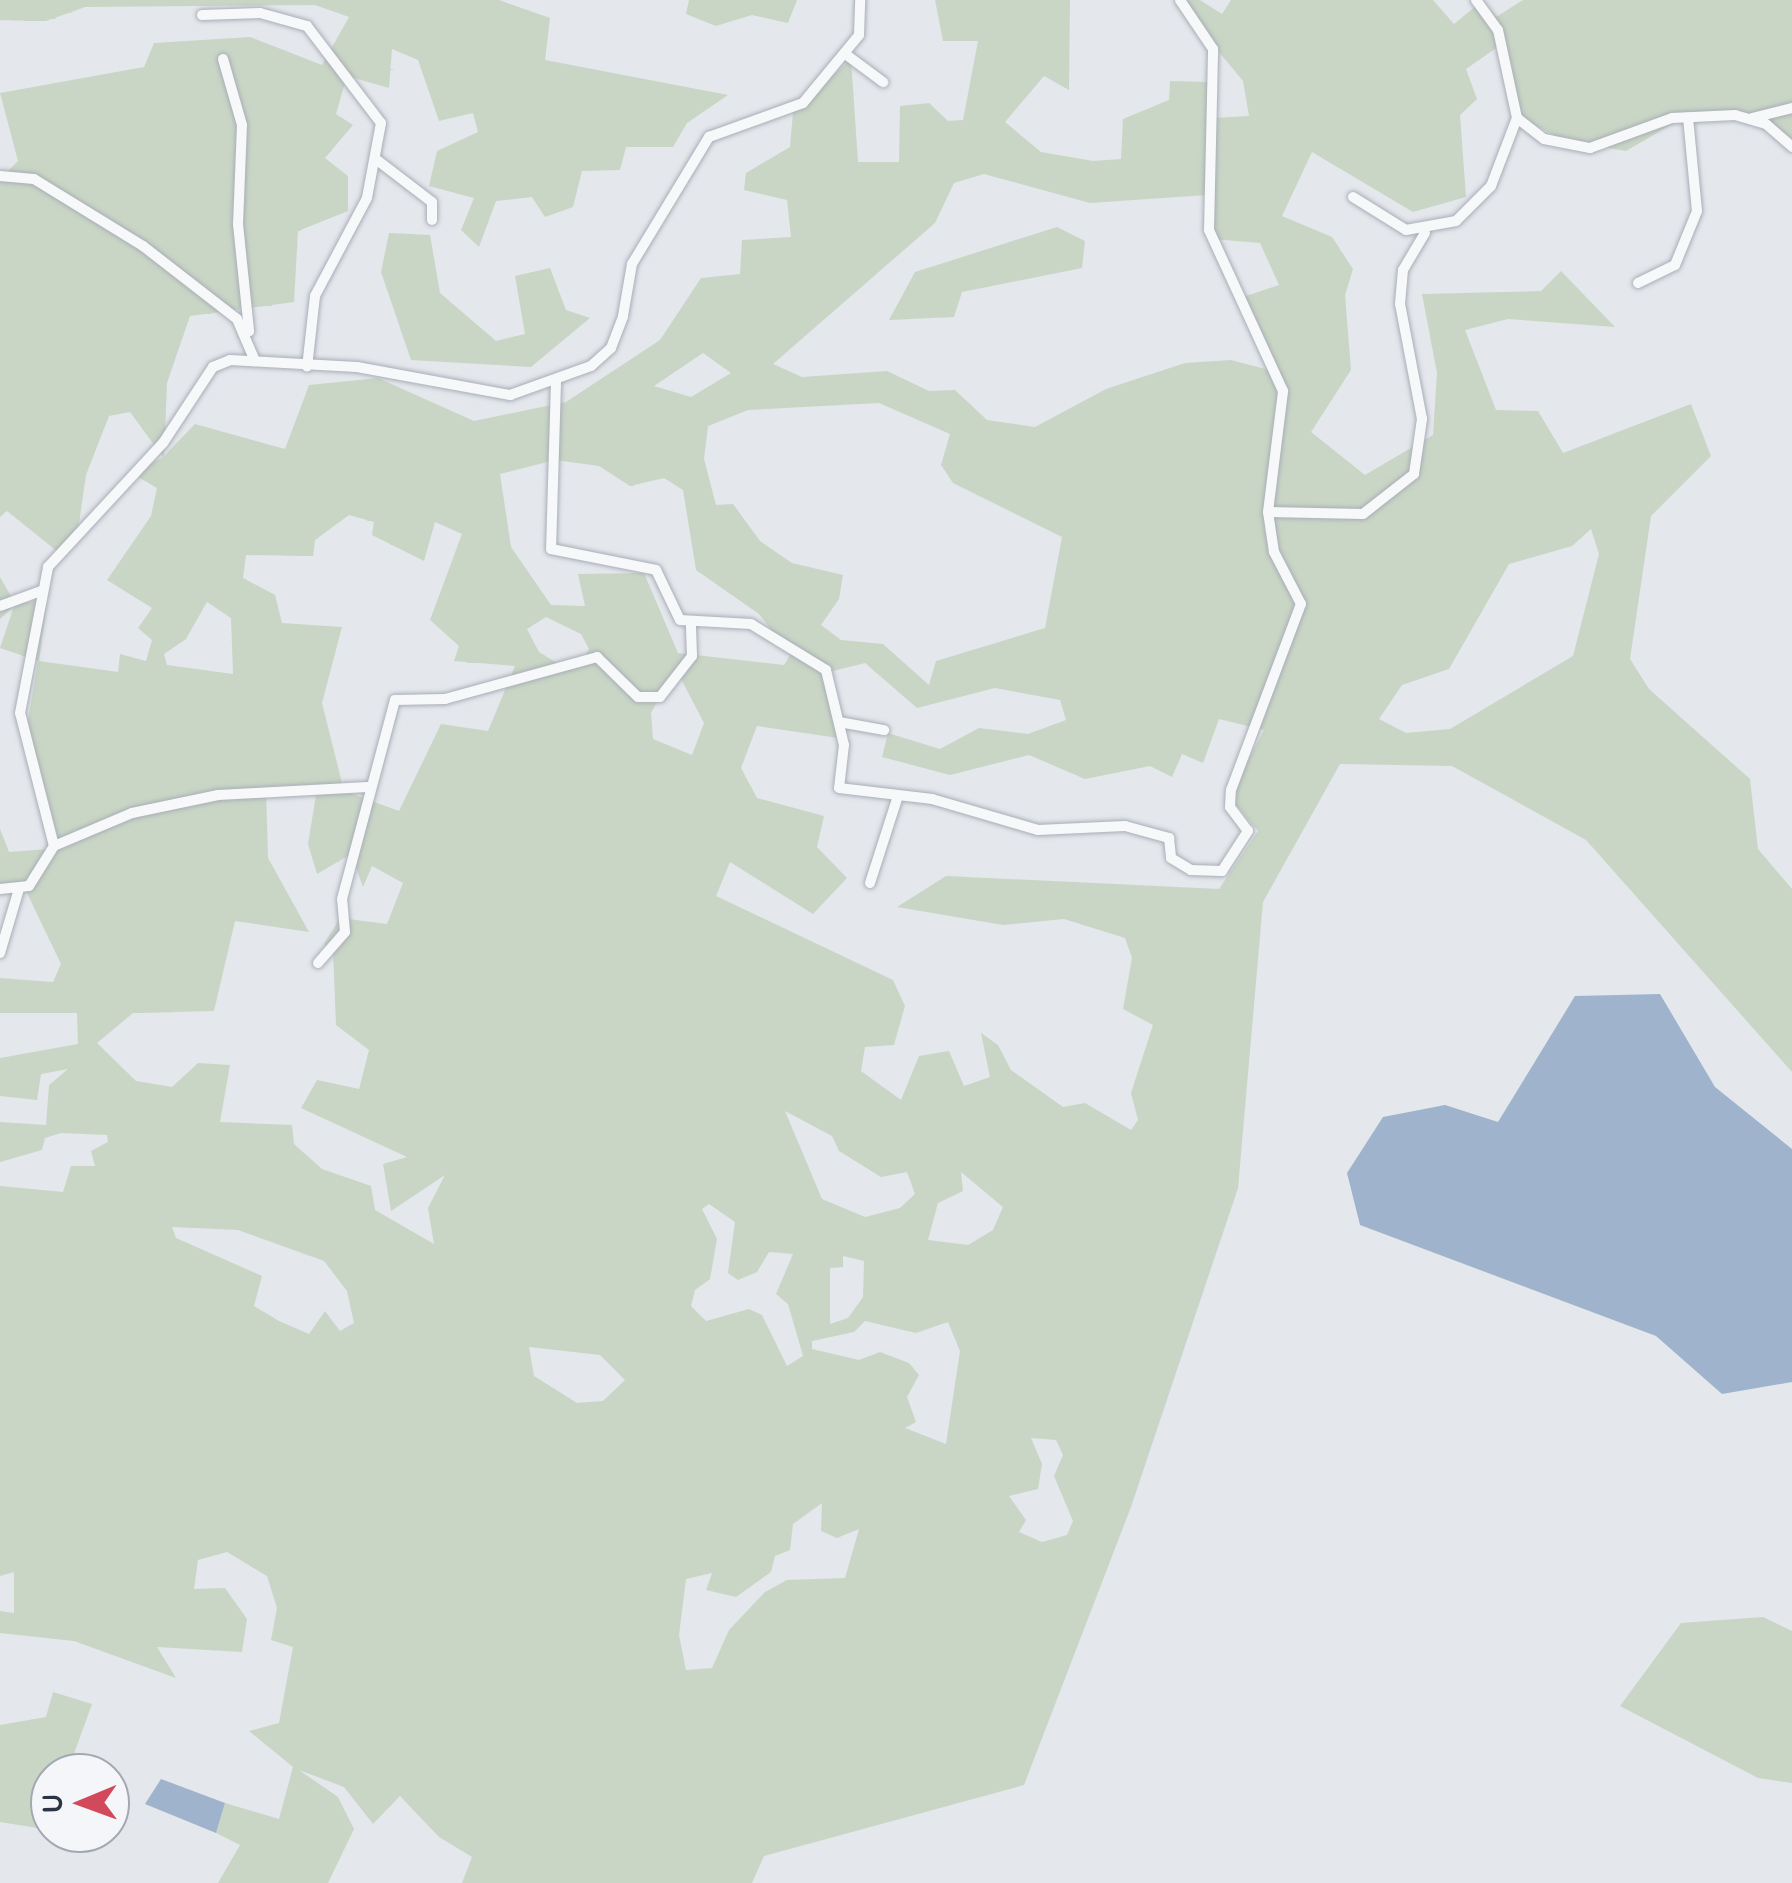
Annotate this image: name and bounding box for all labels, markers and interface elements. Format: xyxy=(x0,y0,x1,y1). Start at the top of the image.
north arrow xyxy=(30,1753,130,1853)
text: U xyxy=(34,1793,69,1814)

